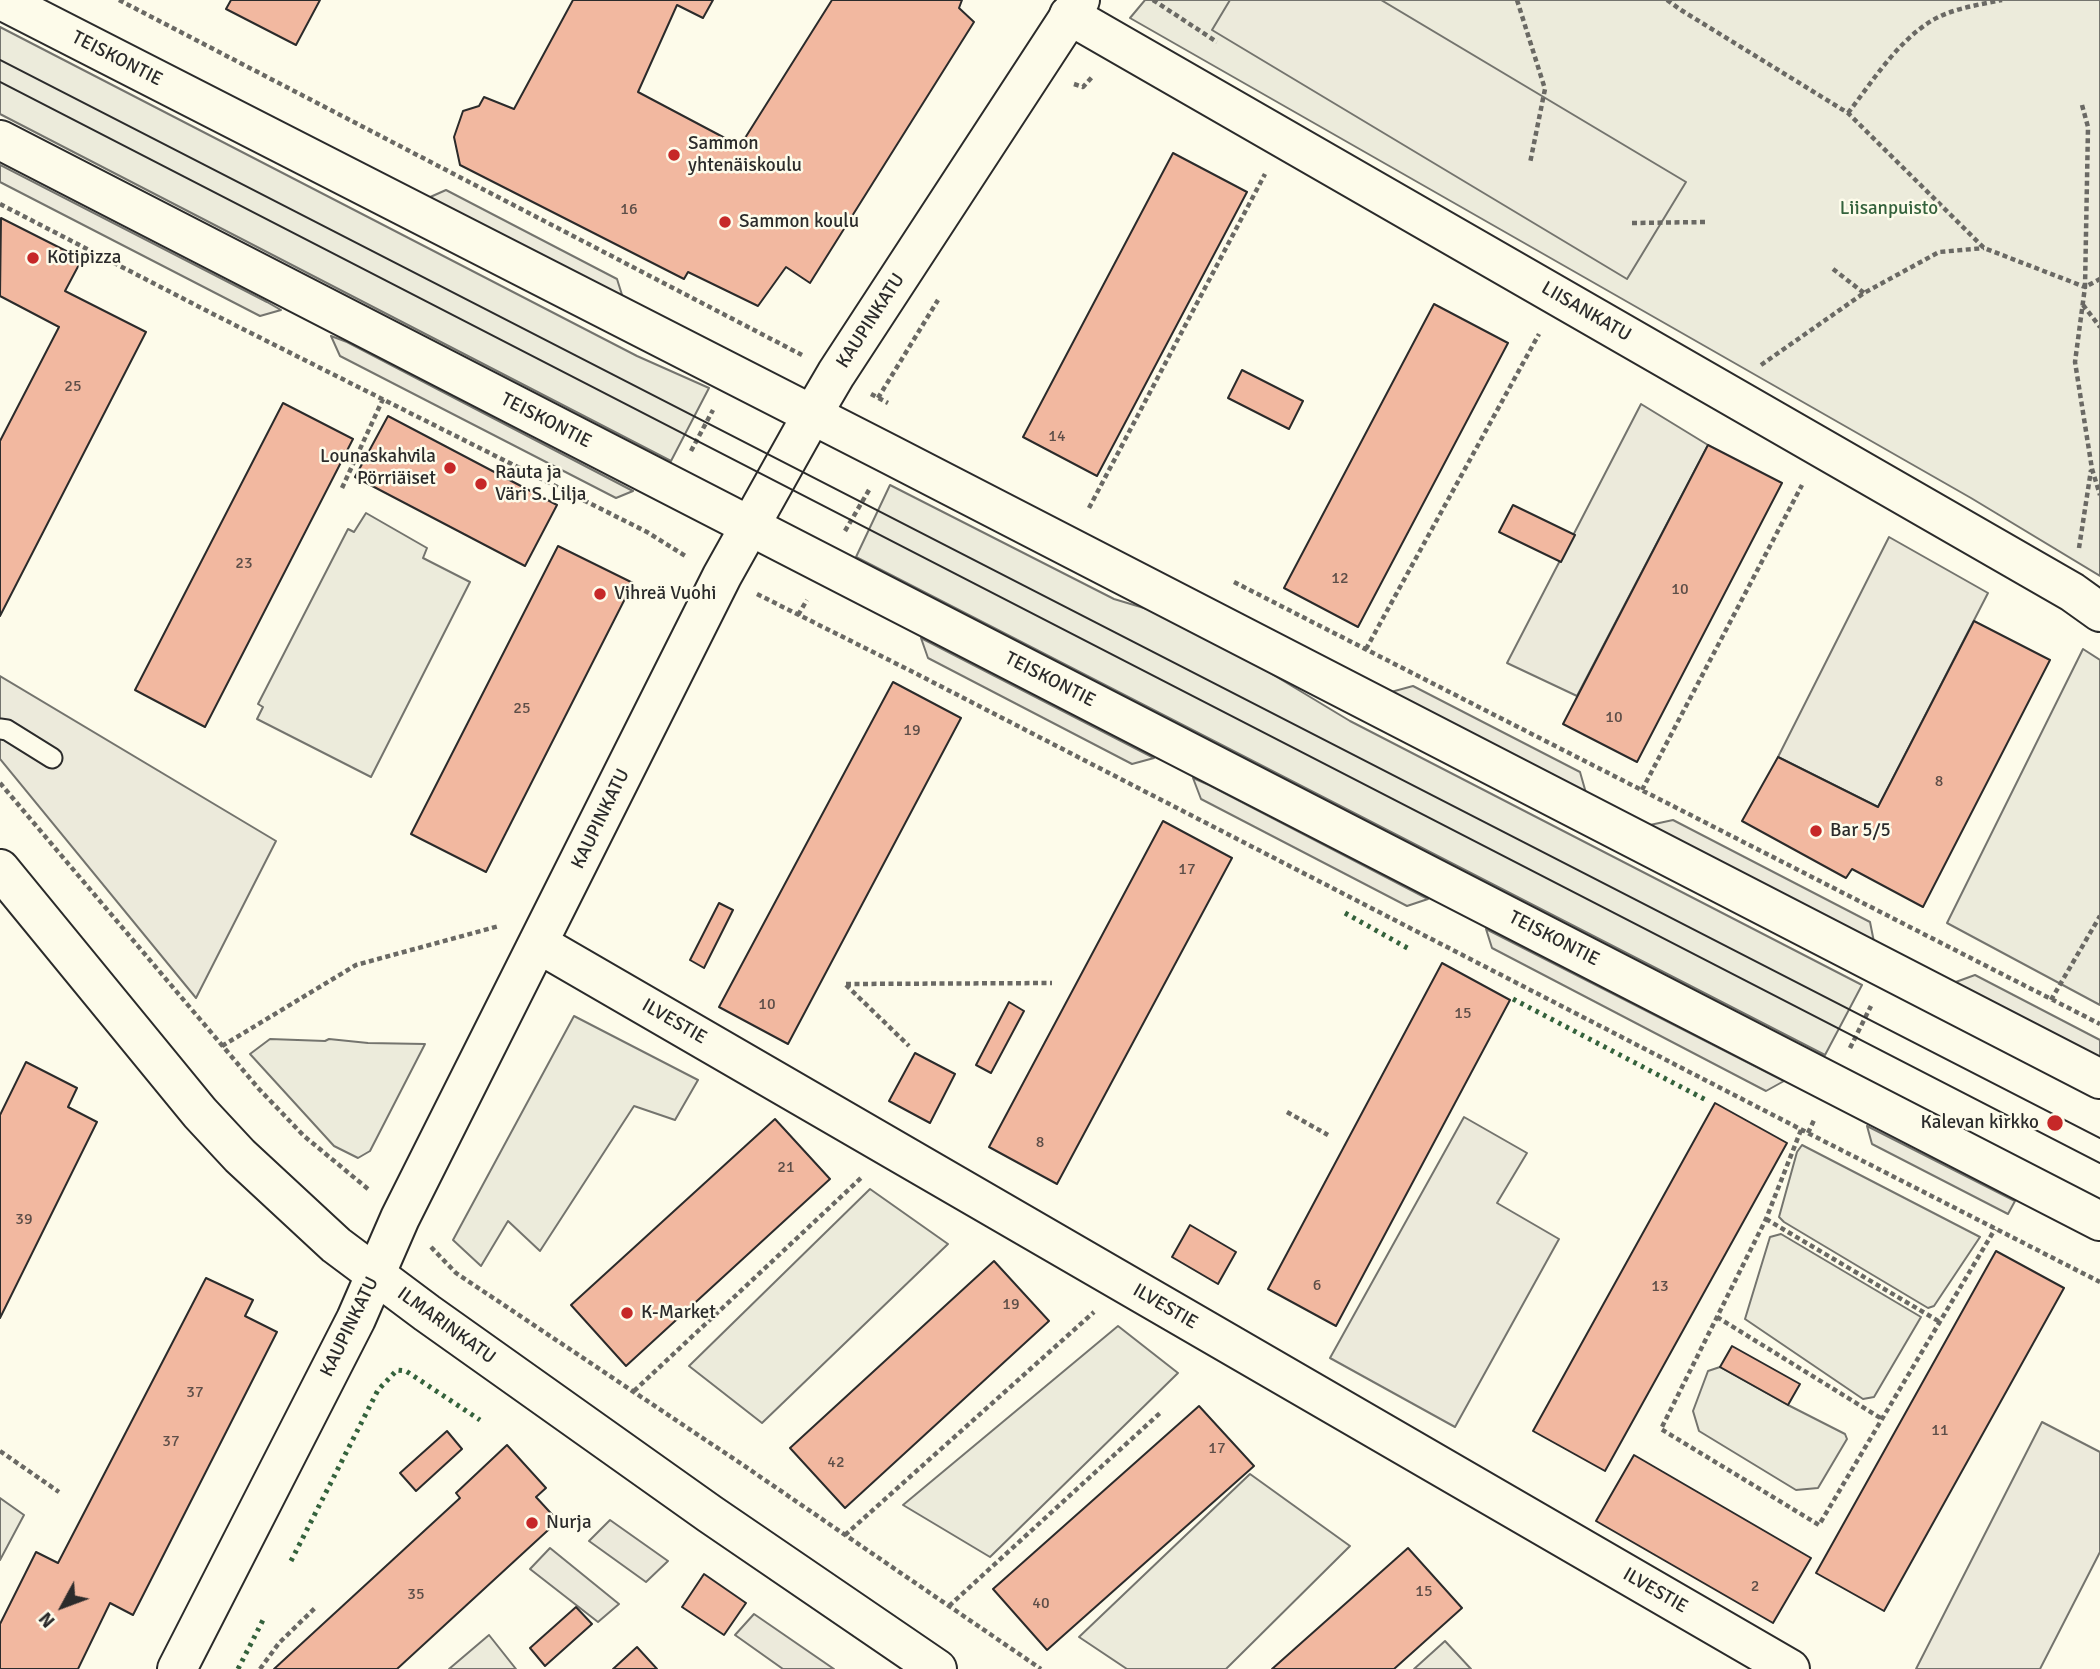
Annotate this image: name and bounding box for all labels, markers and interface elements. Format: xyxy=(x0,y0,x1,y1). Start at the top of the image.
street label: TEISKONTIE xyxy=(68,26,166,92)
place label: Sammon yhtenäiskoulu xyxy=(688,133,802,177)
marker: Sammon yhtenäiskoulu xyxy=(666,147,682,163)
park label: Liisanpuisto xyxy=(1840,198,1938,220)
house number: 16 xyxy=(620,200,638,220)
place label: Sammon koulu xyxy=(739,211,859,233)
marker: Sammon koulu xyxy=(717,214,733,230)
place label: Kotipizza xyxy=(47,247,121,269)
marker: Kotipizza xyxy=(25,250,41,266)
street label: KAUPINKATU xyxy=(832,269,910,373)
street label: LIISANKATU xyxy=(1537,277,1635,347)
house number: 25 xyxy=(64,377,82,397)
street label: TEISKONTIE xyxy=(497,388,595,454)
house number: 14 xyxy=(1048,427,1066,447)
place label: Lounaskahvila Pörriäiset xyxy=(320,446,436,490)
marker: Lounaskahvila Pörriäiset xyxy=(442,460,458,476)
place label: Rauta ja Väri S. Lilja xyxy=(495,462,586,506)
marker: Rauta ja Väri S. Lilja xyxy=(473,476,489,492)
house number: 23 xyxy=(235,554,253,574)
house number: 12 xyxy=(1331,569,1349,589)
house number: 10 xyxy=(1671,580,1689,600)
place label: Vihreä Vuohi xyxy=(614,583,716,605)
marker: Vihreä Vuohi xyxy=(592,586,608,602)
street label: TEISKONTIE xyxy=(1001,647,1099,713)
house number: 25 xyxy=(513,699,531,719)
house number: 10 xyxy=(1605,708,1623,728)
house number: 19 xyxy=(903,721,921,741)
street label: KAUPINKATU xyxy=(567,765,635,873)
house number: 8 xyxy=(1935,772,1943,792)
place label: Bar 5/5 xyxy=(1830,820,1891,842)
marker: Bar 5/5 xyxy=(1808,823,1824,839)
house number: 17 xyxy=(1178,860,1196,880)
street label: TEISKONTIE xyxy=(1505,906,1603,972)
street label: ILVESTIE xyxy=(637,994,711,1050)
house number: 10 xyxy=(758,995,776,1015)
house number: 15 xyxy=(1454,1004,1472,1024)
place label: Kalevan kirkko xyxy=(1920,1112,2039,1134)
marker: Kalevan kirkko xyxy=(2045,1113,2065,1133)
house number: 8 xyxy=(1036,1133,1044,1153)
house number: 21 xyxy=(777,1158,795,1178)
house number: 39 xyxy=(15,1210,33,1230)
street label: KAUPINKATU xyxy=(316,1273,384,1381)
house number: 6 xyxy=(1313,1276,1321,1296)
house number: 13 xyxy=(1651,1277,1669,1297)
street label: ILVESTIE xyxy=(1128,1279,1202,1335)
street label: ILMARINKATU xyxy=(392,1283,500,1369)
house number: 19 xyxy=(1002,1295,1020,1315)
place label: K-Market xyxy=(641,1302,716,1324)
marker: K-Market xyxy=(619,1305,635,1321)
house number: 37 xyxy=(186,1383,204,1403)
house number: 11 xyxy=(1931,1421,1949,1441)
house number: 37 xyxy=(162,1432,180,1452)
house number: 17 xyxy=(1208,1439,1226,1459)
house number: 42 xyxy=(827,1453,845,1473)
place label: Nurja xyxy=(546,1512,592,1534)
marker: Nurja xyxy=(524,1515,540,1531)
street label: ILVESTIE xyxy=(1618,1563,1692,1619)
north arrow xyxy=(28,1571,98,1641)
house number: 2 xyxy=(1751,1577,1759,1597)
house number: 15 xyxy=(1415,1582,1433,1602)
house number: 35 xyxy=(407,1585,425,1605)
house number: 40 xyxy=(1032,1594,1050,1614)
text: N xyxy=(34,1607,61,1633)

